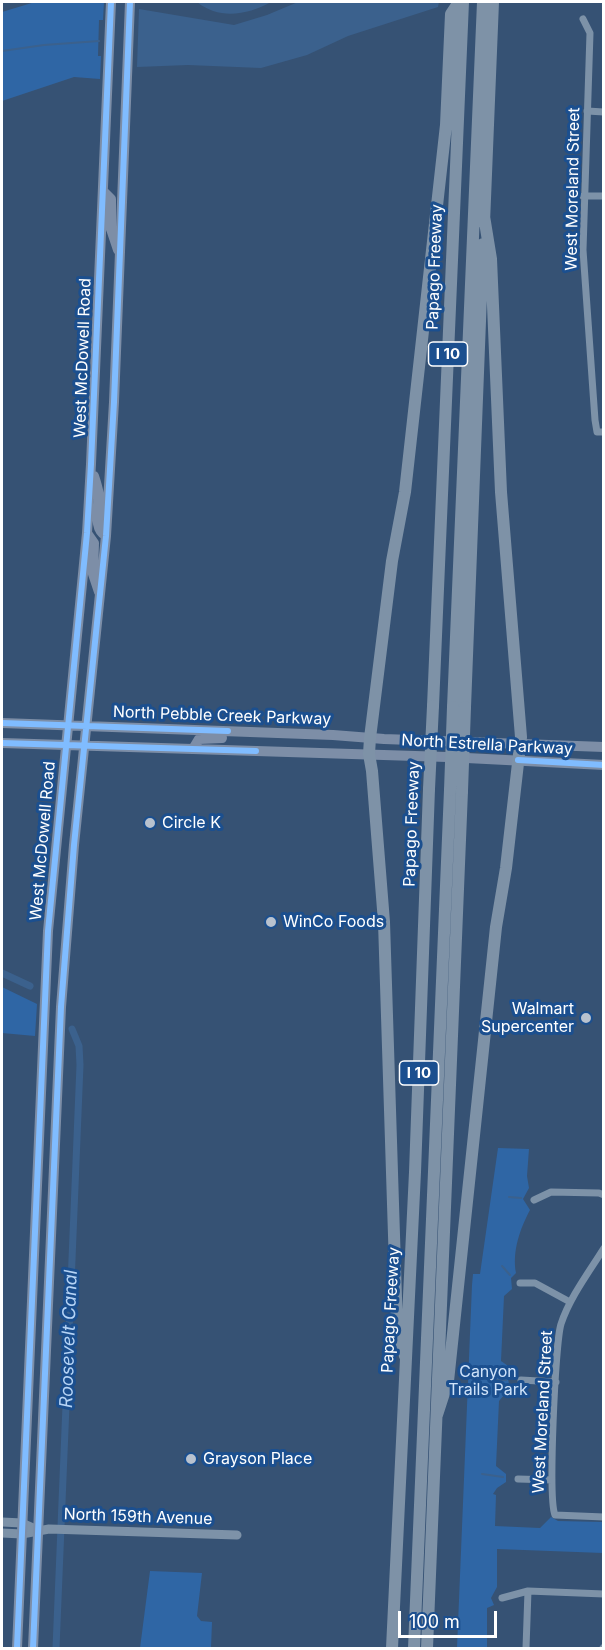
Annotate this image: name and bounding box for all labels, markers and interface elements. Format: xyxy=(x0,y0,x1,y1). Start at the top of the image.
street label: West Moreland Street xyxy=(562,107,584,271)
street label: Papago Freeway xyxy=(423,204,447,330)
street label: West McDowell Road xyxy=(71,278,95,438)
road number: I 10 xyxy=(428,342,468,366)
street label: North Pebble Creek Parkway xyxy=(113,703,331,729)
street label: North Estrella Parkway xyxy=(401,731,573,759)
street label: West McDowell Road xyxy=(26,761,60,921)
street label: Papago Freeway xyxy=(400,761,424,887)
place label: Circle K xyxy=(162,813,221,833)
marker: Circle K xyxy=(143,816,157,830)
place label: WinCo Foods xyxy=(283,912,384,932)
marker: WinCo Foods xyxy=(264,915,278,929)
place label: Walmart Supercenter xyxy=(481,999,574,1037)
marker: Walmart Supercenter xyxy=(579,1011,593,1025)
road number: I 10 xyxy=(400,1061,438,1085)
street label: Papago Freeway xyxy=(378,1247,404,1373)
water label: Roosevelt Canal xyxy=(56,1269,82,1409)
street label: West Moreland Street xyxy=(529,1330,557,1494)
park label: Canyon Trails Park xyxy=(448,1362,528,1400)
place label: Grayson Place xyxy=(203,1449,312,1469)
marker: Grayson Place xyxy=(184,1452,198,1466)
street label: North 159th Avenue xyxy=(63,1505,213,1529)
scale bar xyxy=(401,1599,500,1637)
text: 100 m xyxy=(409,1611,460,1632)

